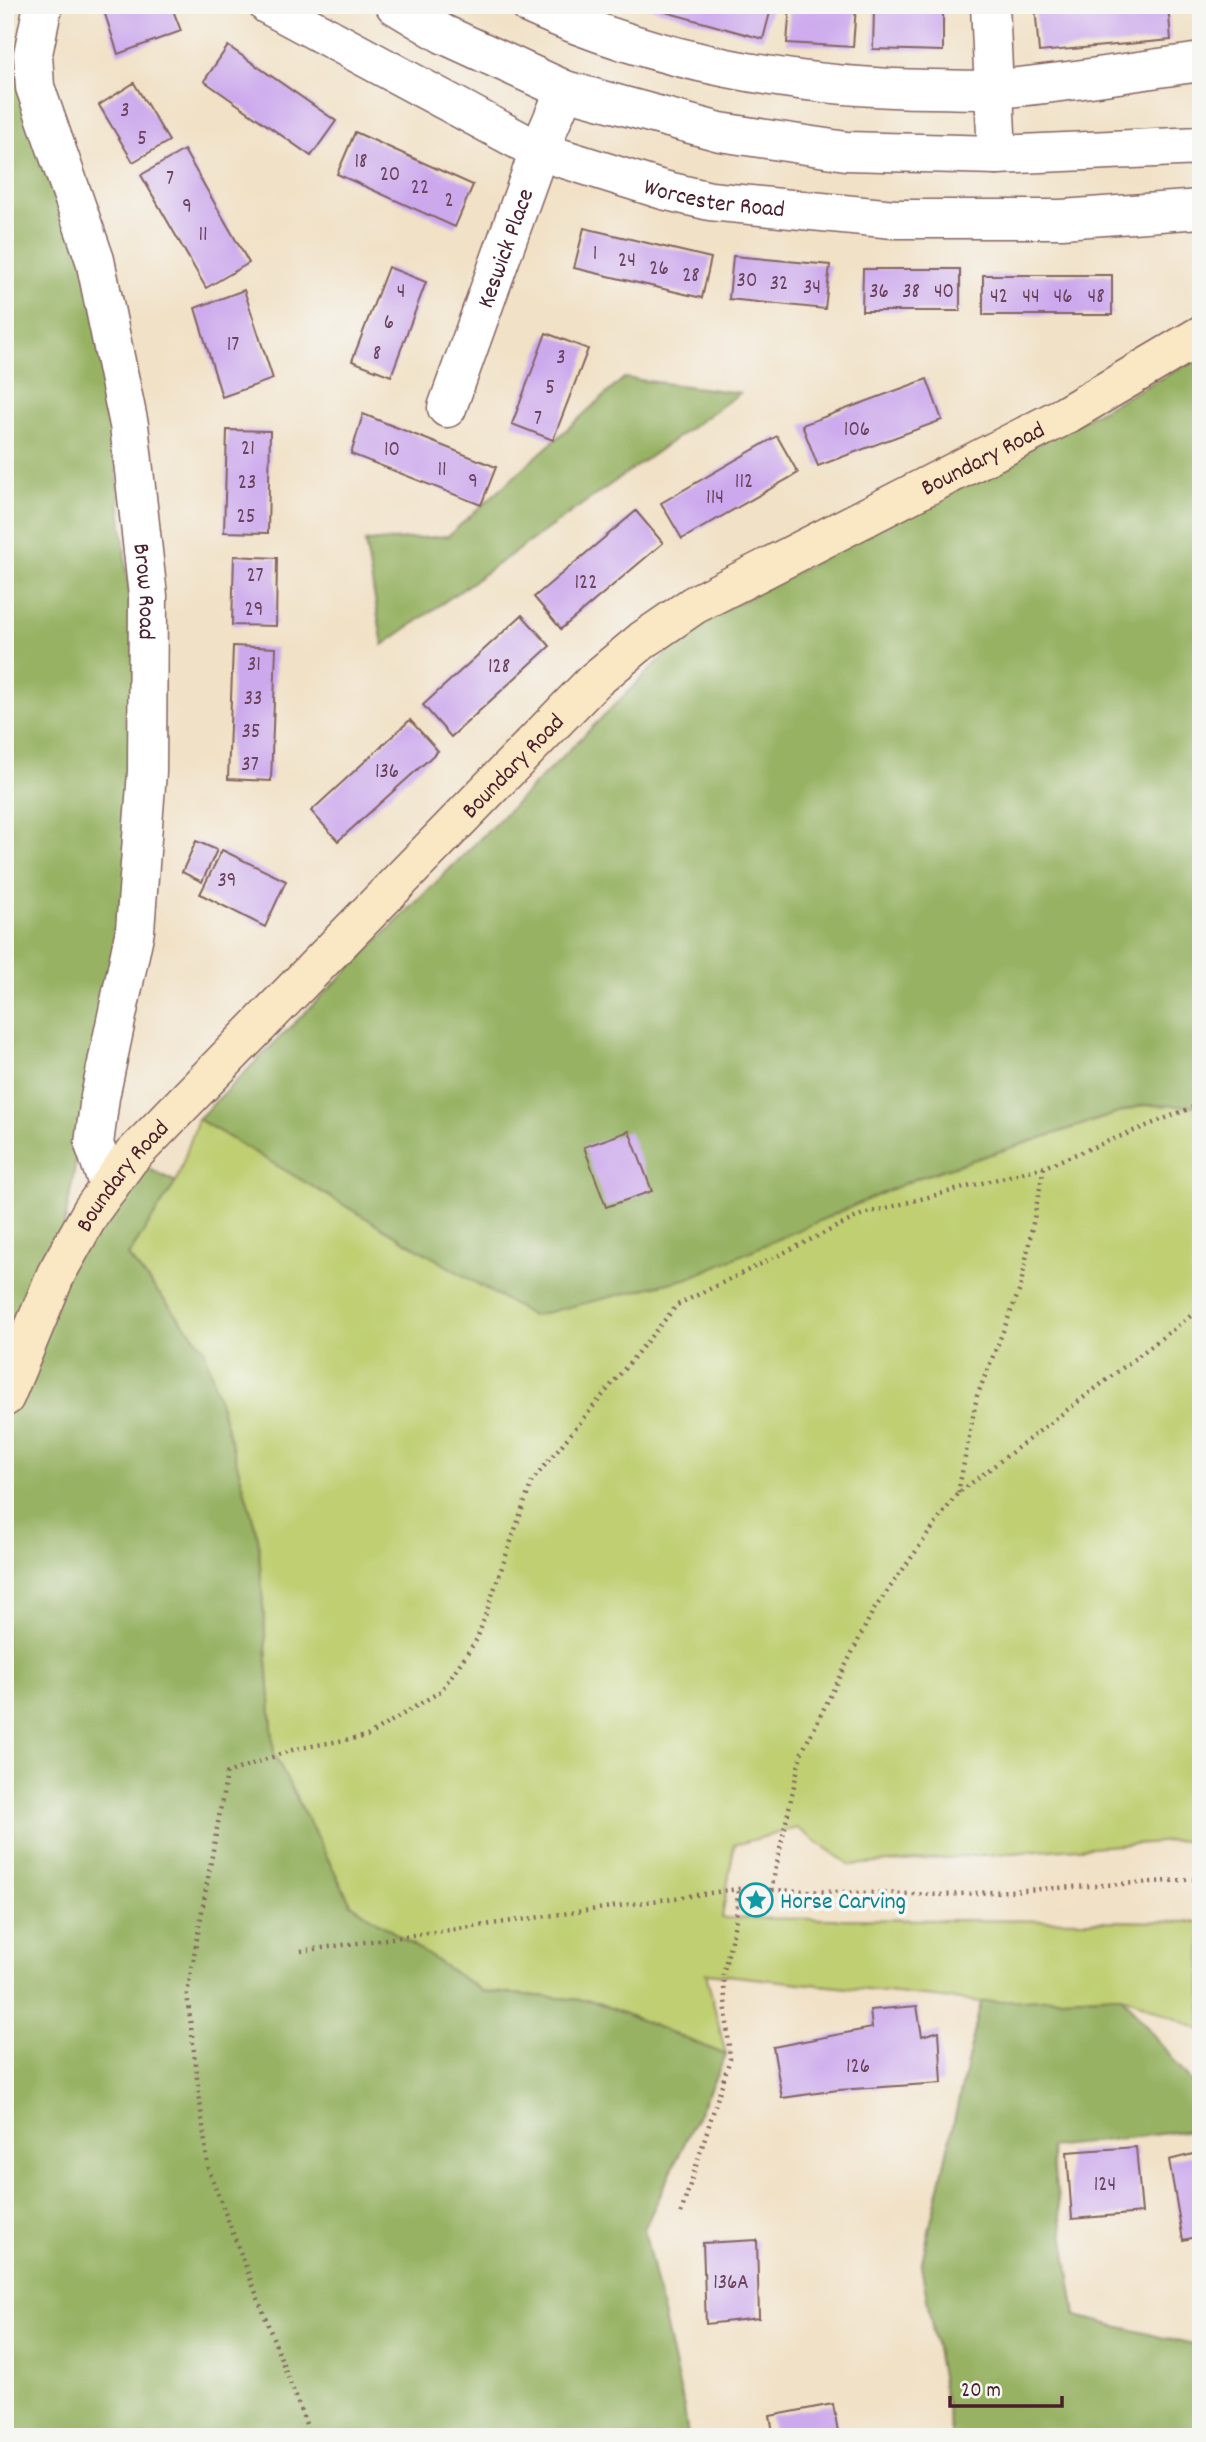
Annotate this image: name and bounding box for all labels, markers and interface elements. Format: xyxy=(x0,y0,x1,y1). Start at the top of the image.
house number: 3 xyxy=(120,97,130,127)
house number: 5 xyxy=(137,125,147,155)
house number: 18 xyxy=(354,148,368,178)
house number: 20 xyxy=(380,161,400,191)
house number: 7 xyxy=(166,165,174,195)
street label: Worcester Road xyxy=(639,171,786,228)
house number: 22 xyxy=(411,174,429,204)
street label: Keswick Place xyxy=(470,185,544,313)
house number: 2 xyxy=(444,187,454,217)
house number: 9 xyxy=(182,193,192,223)
house number: 11 xyxy=(198,221,208,251)
house number: 1 xyxy=(593,240,597,270)
house number: 24 xyxy=(618,247,636,277)
house number: 26 xyxy=(649,255,669,285)
house number: 28 xyxy=(682,262,700,292)
house number: 30 xyxy=(737,267,757,297)
house number: 32 xyxy=(770,270,788,300)
house number: 34 xyxy=(803,274,821,304)
house number: 4 xyxy=(397,278,405,308)
house number: 36 xyxy=(869,278,889,308)
house number: 38 xyxy=(902,278,920,308)
house number: 40 xyxy=(934,278,954,308)
house number: 42 xyxy=(990,283,1008,313)
house number: 44 xyxy=(1022,283,1040,313)
house number: 46 xyxy=(1053,283,1073,313)
house number: 48 xyxy=(1087,283,1105,313)
house number: 6 xyxy=(384,309,394,339)
house number: 17 xyxy=(227,331,239,361)
house number: 8 xyxy=(373,340,381,370)
house number: 3 xyxy=(556,344,566,374)
house number: 5 xyxy=(545,374,555,404)
house number: 7 xyxy=(534,405,542,435)
street label: Boundary Road xyxy=(916,415,1052,506)
house number: 106 xyxy=(844,416,870,446)
house number: 21 xyxy=(241,435,255,465)
house number: 10 xyxy=(384,436,400,466)
house number: 11 xyxy=(437,456,447,486)
house number: 9 xyxy=(468,468,478,498)
house number: 112 xyxy=(735,468,753,498)
house number: 23 xyxy=(238,469,256,499)
house number: 114 xyxy=(706,484,724,514)
house number: 25 xyxy=(237,503,255,533)
street label: Brow Road xyxy=(122,542,162,640)
house number: 27 xyxy=(246,562,264,592)
house number: 122 xyxy=(575,569,597,599)
house number: 29 xyxy=(245,596,263,626)
house number: 31 xyxy=(247,651,261,681)
house number: 128 xyxy=(488,653,510,683)
house number: 33 xyxy=(244,685,262,715)
street label: Boundary Road xyxy=(455,707,574,828)
house number: 35 xyxy=(241,718,261,748)
house number: 37 xyxy=(241,751,259,781)
house number: 136 xyxy=(375,758,399,788)
house number: 39 xyxy=(218,867,236,897)
street label: Boundary Road xyxy=(69,1113,178,1239)
place icon: Horse Carving xyxy=(737,1881,775,1919)
place label: Horse Carving xyxy=(780,1886,906,1920)
house number: 126 xyxy=(846,2053,870,2083)
house number: 124 xyxy=(1094,2171,1116,2201)
house number: 136A xyxy=(713,2269,749,2299)
scale bar xyxy=(950,2365,1062,2409)
text: 20 m xyxy=(961,2377,1001,2407)

